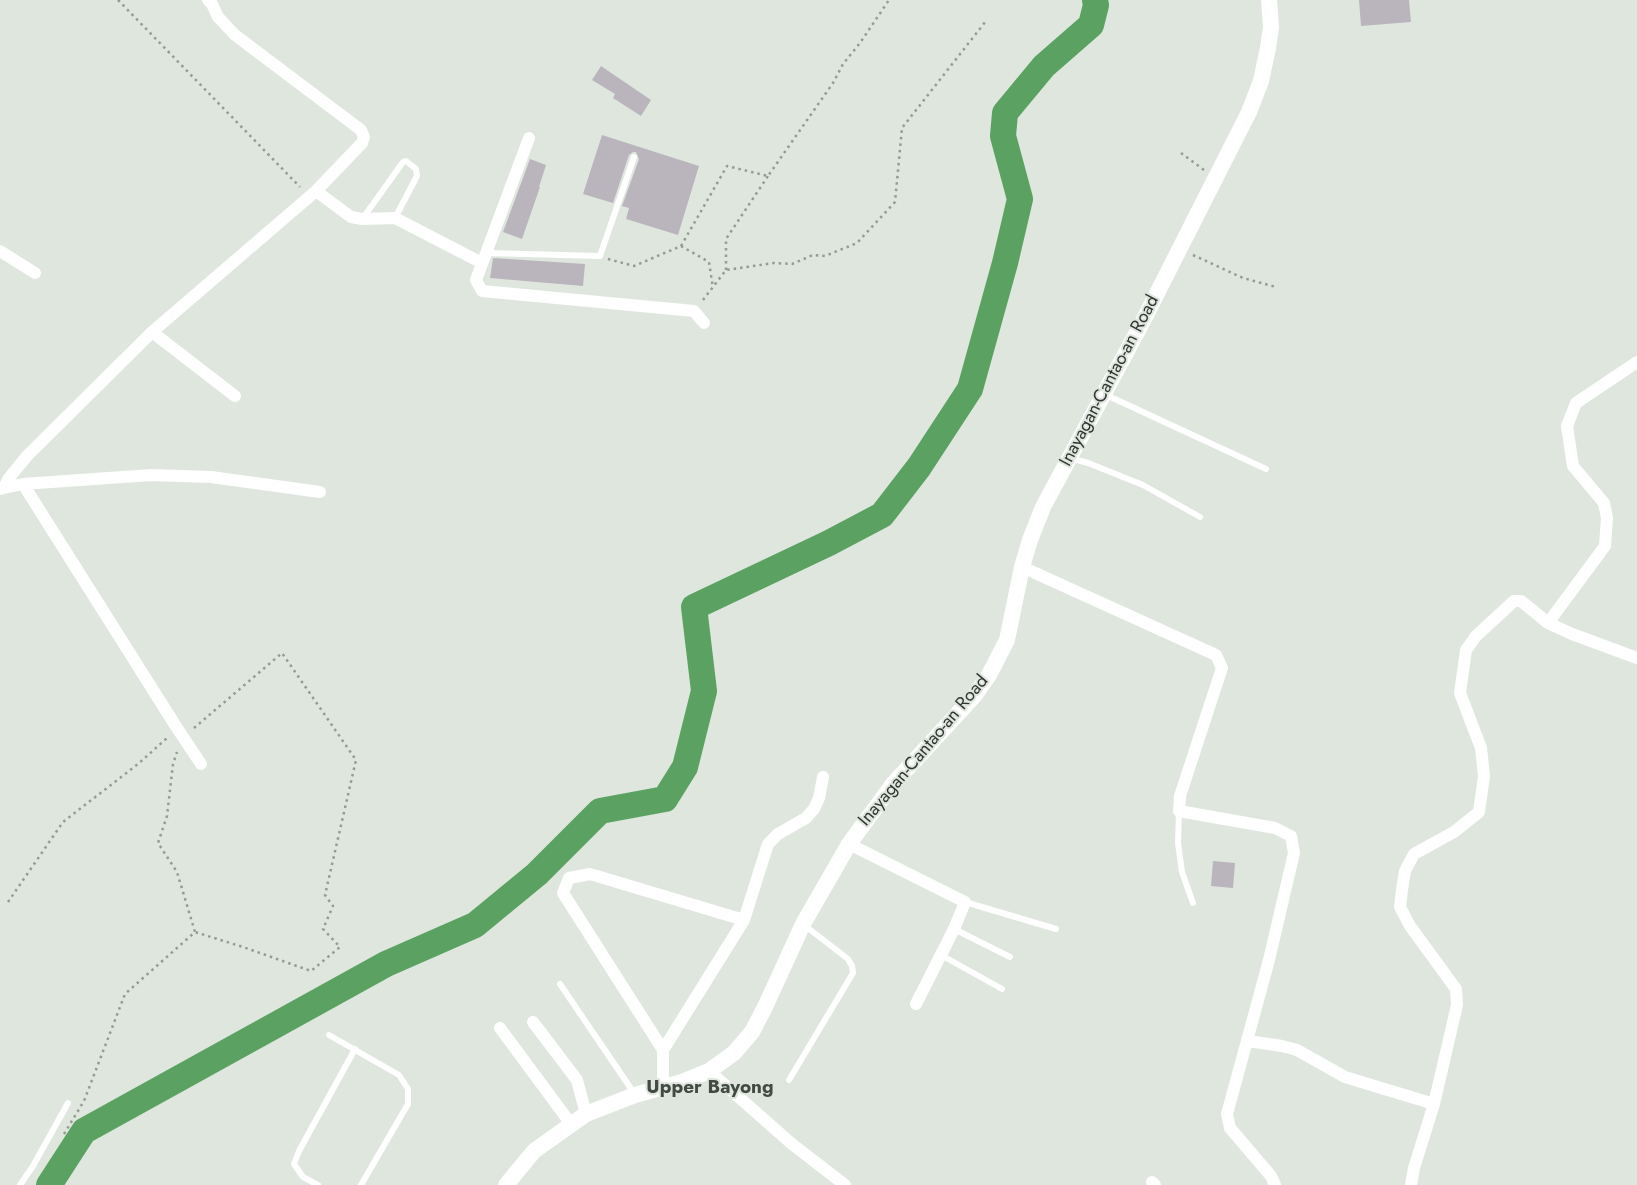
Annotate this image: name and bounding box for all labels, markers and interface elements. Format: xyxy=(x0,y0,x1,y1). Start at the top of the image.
street label: Inayagan-Cantao-an Road xyxy=(1056,292,1164,470)
street label: Inayagan-Cantao-an Road xyxy=(854,671,994,831)
district label: Upper Bayong xyxy=(646,1077,774,1099)

